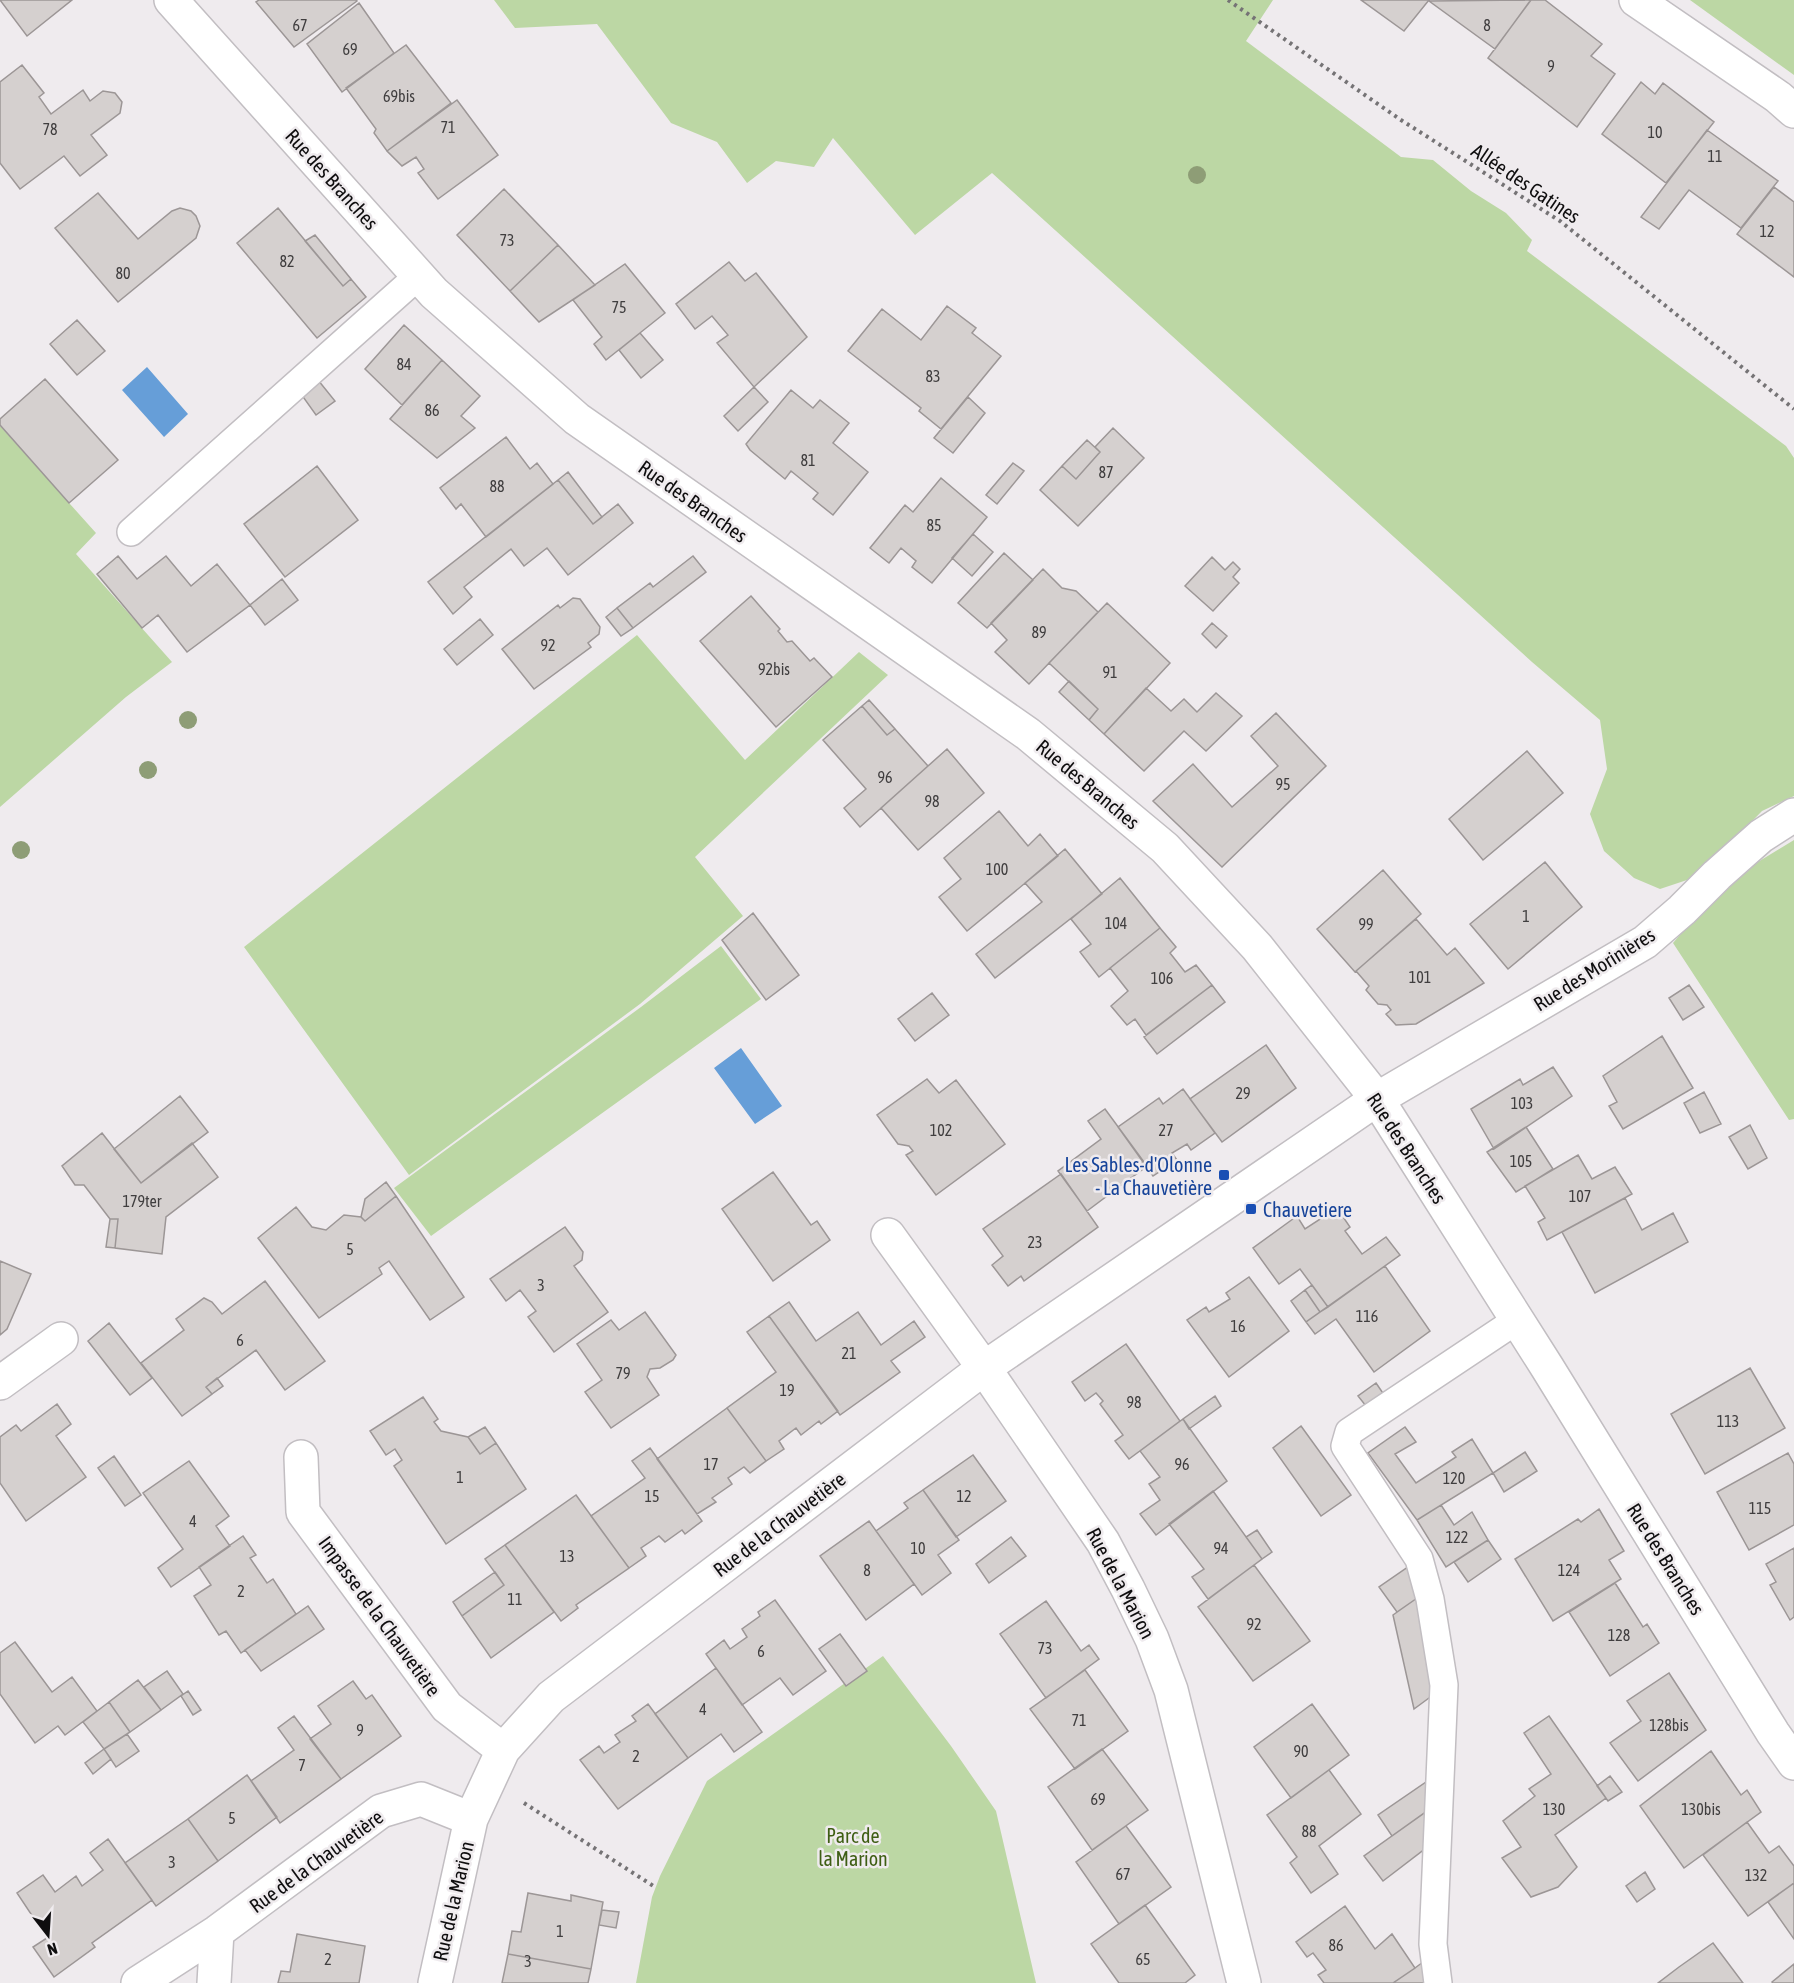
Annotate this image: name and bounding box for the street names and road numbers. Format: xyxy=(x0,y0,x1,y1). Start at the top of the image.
street label: Rue des Branches xyxy=(281,124,383,234)
street label: Allée des Gatines xyxy=(1468,138,1584,228)
street label: Rue des Branches xyxy=(634,455,752,547)
street label: Rue des Branches xyxy=(1032,734,1144,834)
street label: Rue des Morinières xyxy=(1529,923,1659,1015)
street label: Rue des Branches xyxy=(1363,1088,1451,1208)
street label: Rue de la Chauvetière xyxy=(708,1467,850,1581)
street label: Rue des Branches xyxy=(1623,1499,1709,1619)
street label: Rue de la Marion xyxy=(1082,1524,1160,1642)
street label: Impasse de la Chauvetière xyxy=(314,1532,446,1700)
street label: Rue de la Chauvetière xyxy=(245,1805,387,1917)
street label: Rue de la Marion xyxy=(428,1839,478,1963)

